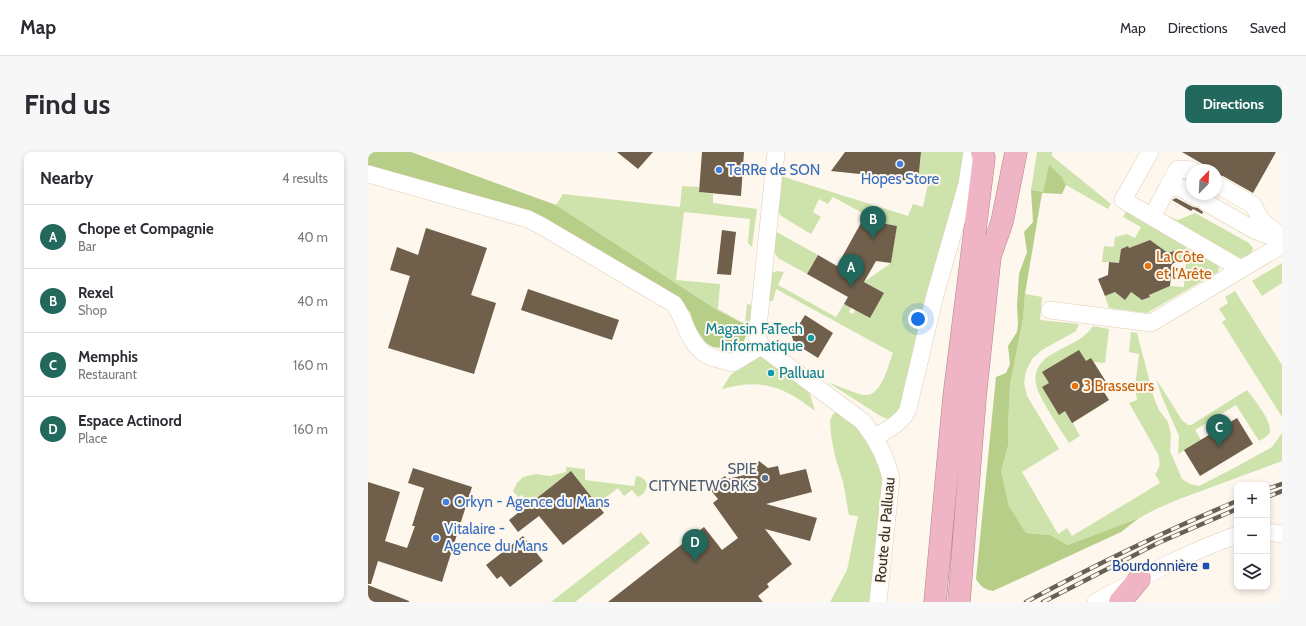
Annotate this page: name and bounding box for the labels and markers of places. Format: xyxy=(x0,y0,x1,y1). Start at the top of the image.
marker: Hopes Store xyxy=(895,159,905,169)
place label: TeRRe de SON xyxy=(727,161,820,179)
marker: TeRRe de SON xyxy=(714,165,724,175)
place label: Hopes Store xyxy=(861,170,939,188)
pin: B xyxy=(860,206,886,239)
place label: La Côte et l’Arête xyxy=(1156,248,1212,283)
pin: A xyxy=(838,254,864,287)
marker: La Côte et l’Arête xyxy=(1143,261,1153,271)
place label: Magasin FaTech Informatique xyxy=(706,320,803,355)
marker: Magasin FaTech Informatique xyxy=(806,333,816,343)
place label: Palluau xyxy=(779,364,825,382)
marker: Palluau xyxy=(766,368,776,378)
place label: 3 Brasseurs xyxy=(1083,377,1154,395)
marker: 3 Brasseurs xyxy=(1070,381,1080,391)
pin: C xyxy=(1206,414,1232,447)
place label: SPIE CITYNETWORKS xyxy=(649,460,757,495)
marker: SPIE CITYNETWORKS xyxy=(760,473,770,483)
place label: Orkyn - Agence du Mans xyxy=(454,493,610,511)
marker: Orkyn - Agence du Mans xyxy=(441,497,451,507)
place label: Vitalaire - Agence du Mans xyxy=(444,520,548,555)
pin: D xyxy=(682,529,708,562)
marker: Vitalaire - Agence du Mans xyxy=(431,533,441,543)
place label: Bourdonnière xyxy=(1112,557,1198,575)
marker: Bourdonnière xyxy=(1201,561,1211,571)

